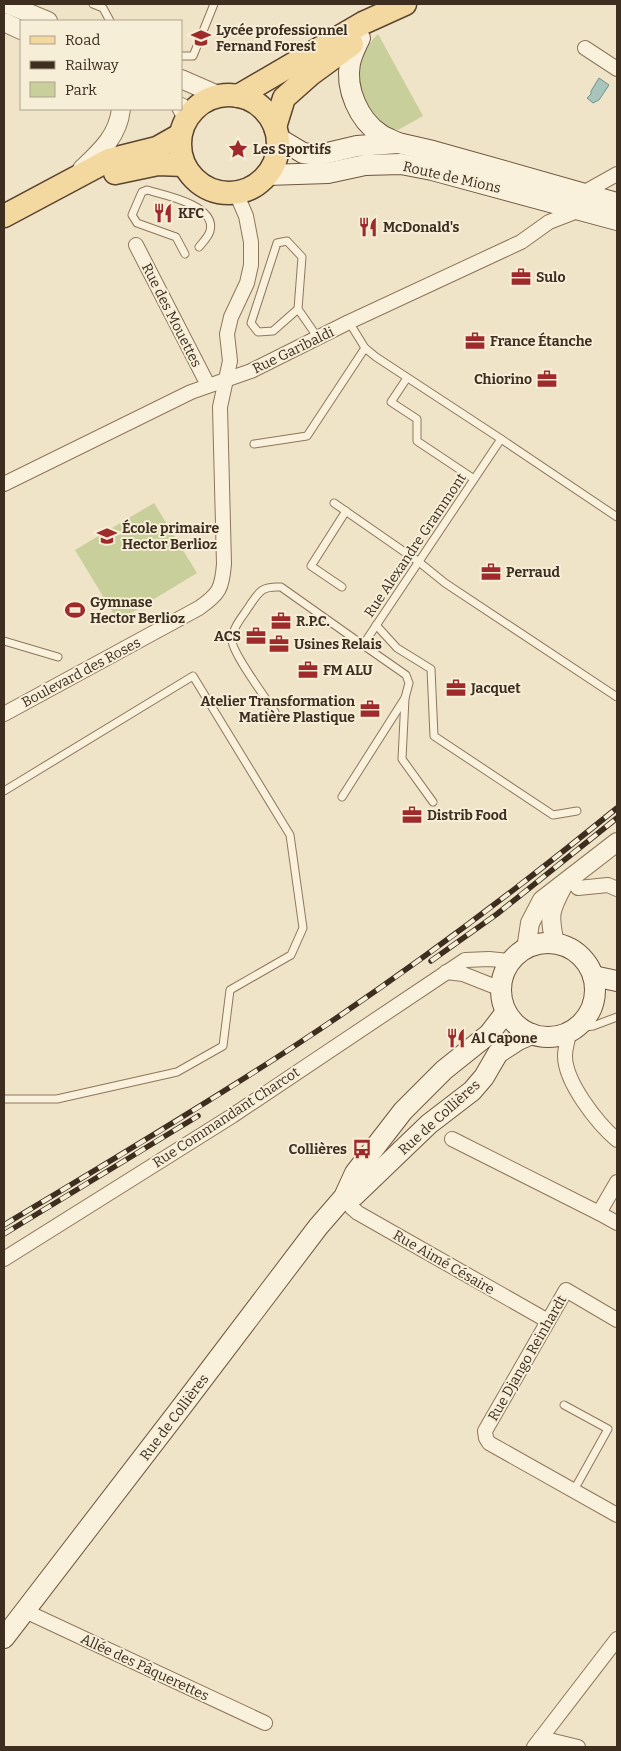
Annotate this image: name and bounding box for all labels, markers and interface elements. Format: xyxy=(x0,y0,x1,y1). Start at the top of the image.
legend xyxy=(20,20,182,110)
place label: Lycée professionnel Fernand Forest xyxy=(216,22,348,55)
school or university icon: Lycée professionnel Fernand Forest xyxy=(190,27,212,49)
text: Road xyxy=(65,31,100,49)
text: Railway xyxy=(65,56,119,74)
text: Park xyxy=(65,81,97,99)
place icon: Les Sportifs xyxy=(227,138,249,160)
place label: Les Sportifs xyxy=(253,141,331,158)
street label: Route de Mions xyxy=(401,158,503,197)
restaurant icon: KFC xyxy=(152,202,174,224)
place label: KFC xyxy=(178,205,204,222)
restaurant icon: McDonald's xyxy=(357,216,379,238)
place label: McDonald's xyxy=(383,219,459,236)
street label: Rue des Mouettes xyxy=(138,260,205,370)
office icon: Sulo xyxy=(510,266,532,288)
place label: Sulo xyxy=(536,269,566,286)
street label: Rue Garibaldi xyxy=(250,323,337,377)
office icon: France Étanche xyxy=(464,330,486,352)
place label: France Étanche xyxy=(490,332,593,350)
office icon: Chiorino xyxy=(536,368,558,390)
place label: Chiorino xyxy=(474,371,532,388)
street label: Rue Alexandre Grammont xyxy=(361,470,470,621)
place label: École primaire Hector Berlioz xyxy=(122,519,219,553)
school or university icon: École primaire Hector Berlioz xyxy=(96,525,118,547)
office icon: Perraud xyxy=(480,561,502,583)
place label: Perraud xyxy=(506,564,560,581)
place label: Gymnase Hector Berlioz xyxy=(90,594,185,627)
sports icon: Gymnase Hector Berlioz xyxy=(64,599,86,621)
office icon: R.P.C. xyxy=(270,610,292,632)
place label: R.P.C. xyxy=(296,613,330,630)
office icon: ACS xyxy=(245,625,267,647)
place label: ACS xyxy=(214,628,241,645)
office icon: Usines Relais xyxy=(268,633,290,655)
street label: Boulevard des Roses xyxy=(19,634,144,711)
place label: Usines Relais xyxy=(294,636,382,653)
office icon: FM ALU xyxy=(297,659,319,681)
place label: FM ALU xyxy=(323,662,373,679)
office icon: Jacquet xyxy=(445,677,467,699)
place label: Jacquet xyxy=(470,680,521,697)
place label: Atelier Transformation Matière Plastique xyxy=(200,693,355,726)
office icon: Atelier Transformation Matière Plastique xyxy=(359,698,381,720)
office icon: Distrib Food xyxy=(401,804,423,826)
place label: Distrib Food xyxy=(427,807,508,824)
restaurant icon: Al Capone xyxy=(445,1027,467,1049)
place label: Al Capone xyxy=(471,1030,538,1047)
street label: Rue Commandant Charcot xyxy=(150,1064,303,1171)
street label: Rue de Collières xyxy=(395,1076,484,1158)
bus stop icon: Collières xyxy=(351,1138,373,1160)
place label: Collières xyxy=(289,1141,347,1158)
street label: Rue Aimé Césaire xyxy=(390,1227,497,1298)
street label: Rue Django Reinhardt xyxy=(485,1292,570,1424)
street label: Rue de Collières xyxy=(136,1371,212,1464)
street label: Allée des Pâquerettes xyxy=(78,1630,212,1705)

